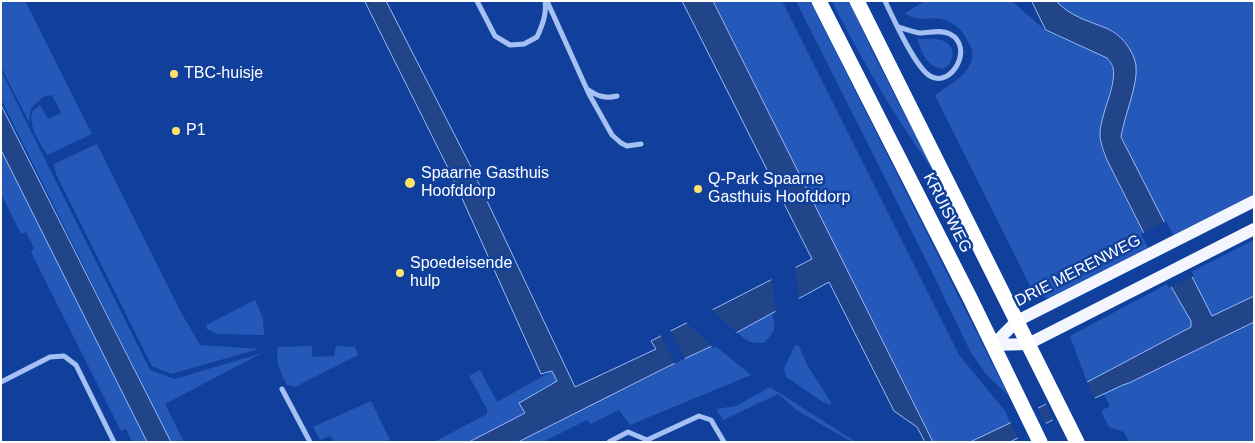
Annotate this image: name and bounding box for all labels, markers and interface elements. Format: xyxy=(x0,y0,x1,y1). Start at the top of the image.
place label: TBC-huisje xyxy=(184,64,263,84)
marker: TBC-huisje xyxy=(168,68,180,80)
place label: P1 xyxy=(186,121,206,141)
marker: P1 xyxy=(170,125,182,137)
place label: Spaarne Gasthuis Hoofddorp xyxy=(421,164,549,202)
place label: Q-Park Spaarne Gasthuis Hoofddorp xyxy=(708,170,850,208)
street label: KRUISWEG xyxy=(919,170,975,256)
marker: Spaarne Gasthuis Hoofddorp xyxy=(403,176,417,190)
marker: Q-Park Spaarne Gasthuis Hoofddorp xyxy=(692,183,704,195)
street label: DRIE MERENWEG xyxy=(1012,231,1144,311)
place label: Spoedeisende hulp xyxy=(410,254,512,292)
marker: Spoedeisende hulp xyxy=(394,267,406,279)

